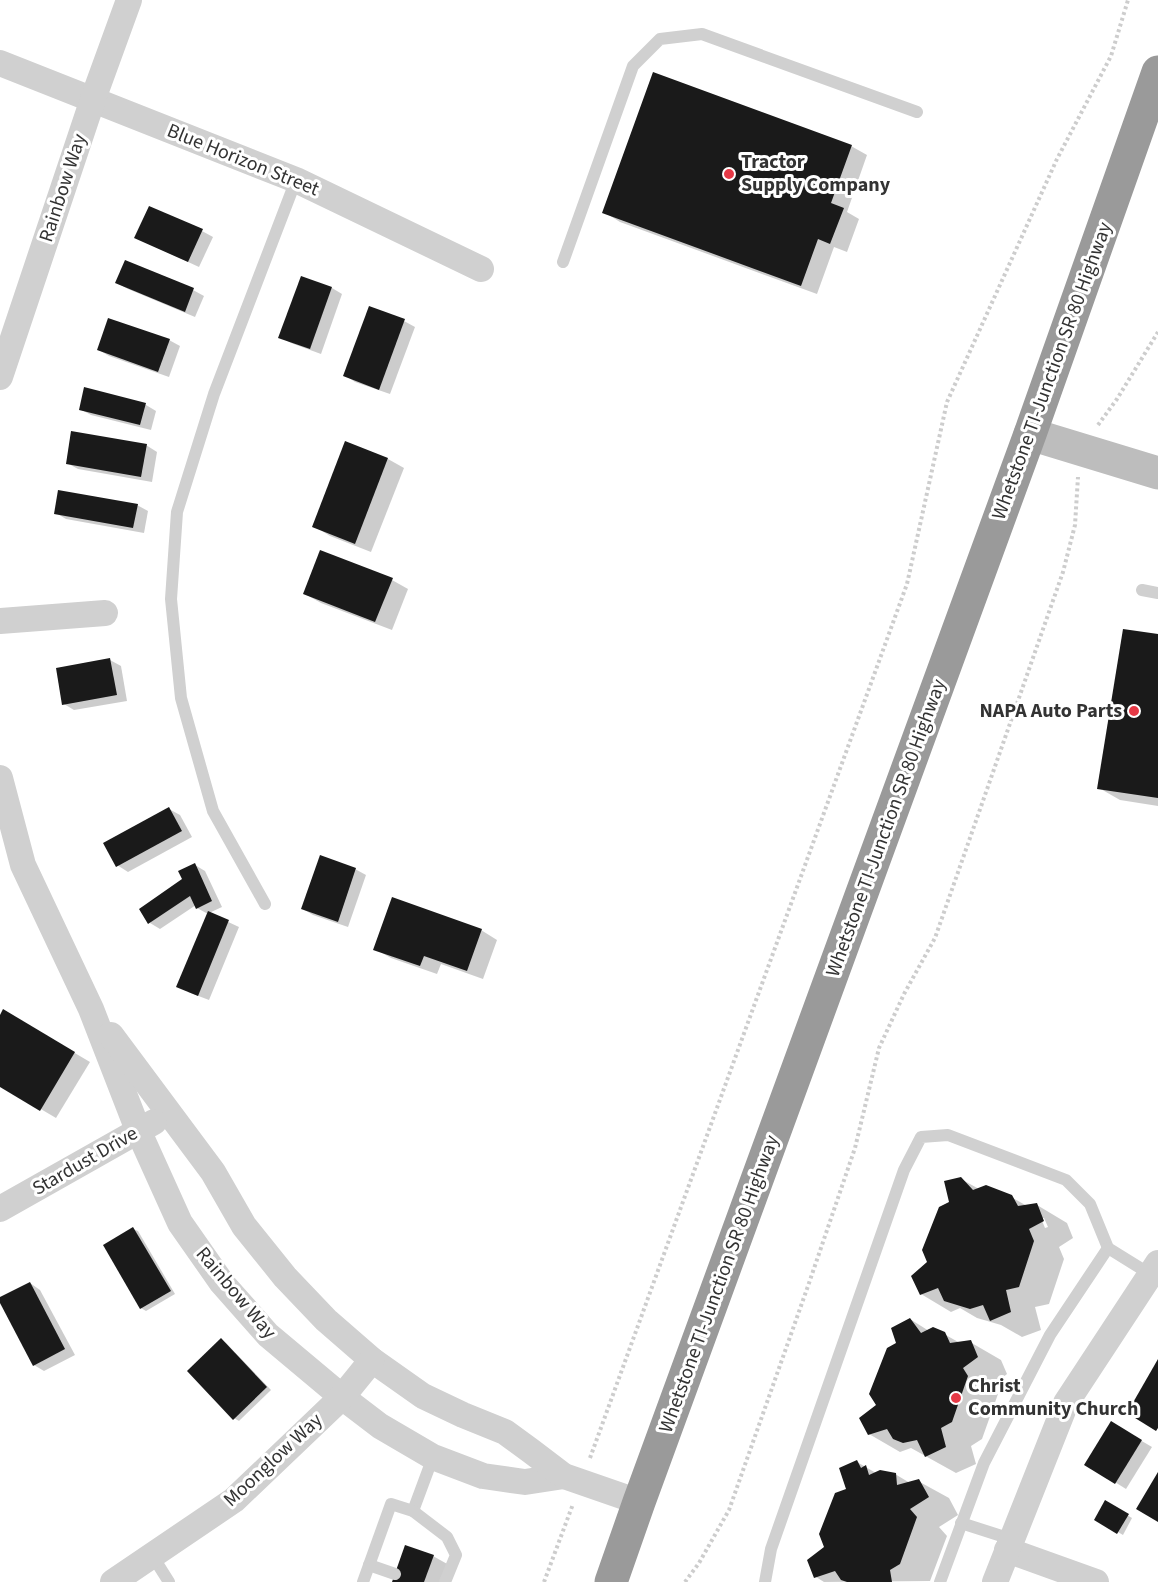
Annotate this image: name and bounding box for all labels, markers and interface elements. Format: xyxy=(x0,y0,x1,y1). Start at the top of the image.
street label: Blue Horizon Street xyxy=(163,117,323,203)
street label: Rainbow Way xyxy=(32,130,94,246)
place label: Tractor Supply Company xyxy=(741,148,891,199)
marker: Tractor Supply Company xyxy=(722,167,736,181)
street label: Whetstone TI-Junction SR 80 Highway xyxy=(985,218,1119,524)
street label: Whetstone TI-Junction SR 80 Highway xyxy=(819,675,953,981)
place label: NAPA Auto Parts xyxy=(979,697,1122,725)
marker: NAPA Auto Parts xyxy=(1127,704,1141,718)
street label: Stardust Drive xyxy=(27,1119,143,1202)
street label: Whetstone TI-Junction SR 80 Highway xyxy=(652,1131,786,1437)
street label: Rainbow Way xyxy=(189,1241,283,1345)
place label: Christ Community Church xyxy=(968,1372,1138,1423)
marker: Christ Community Church xyxy=(949,1391,963,1405)
street label: Moonglow Way xyxy=(217,1406,329,1513)

